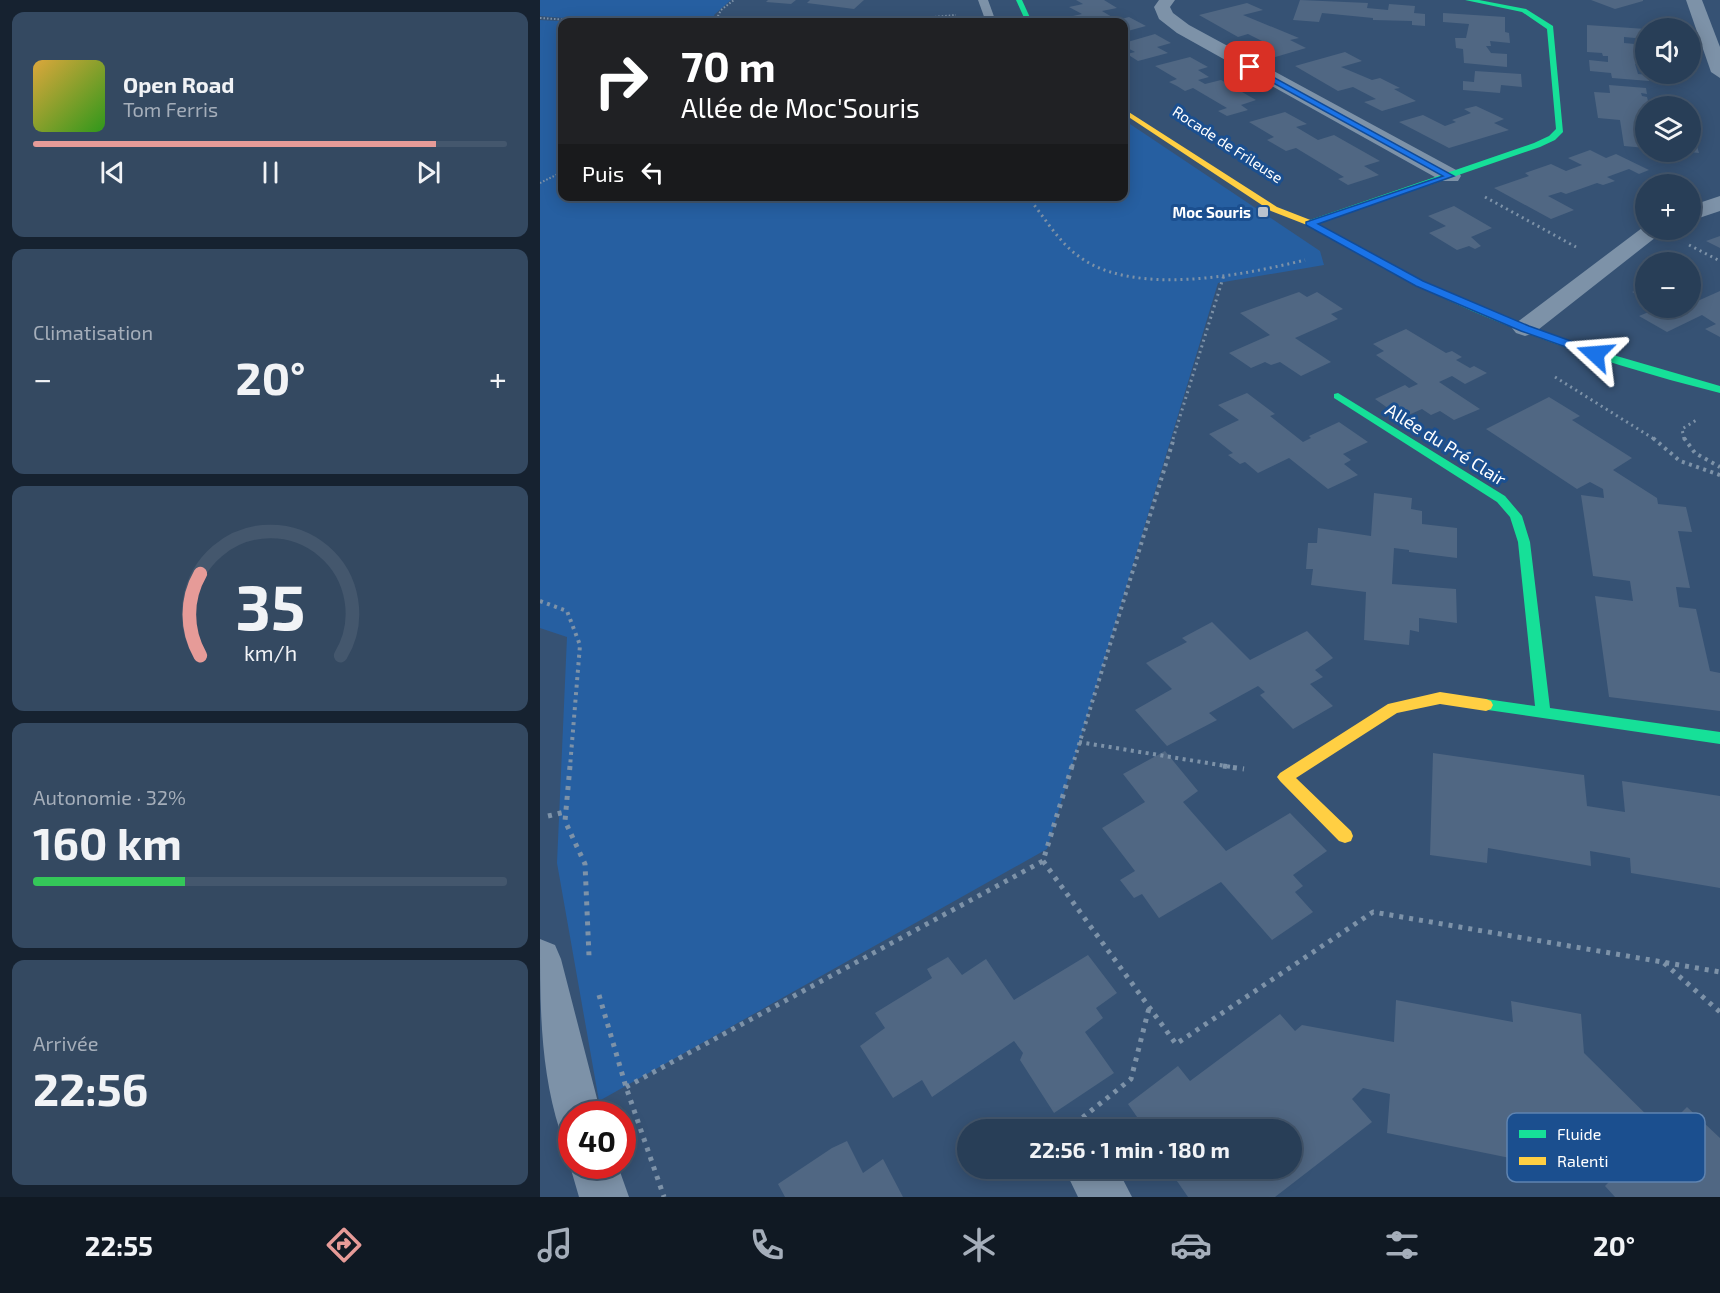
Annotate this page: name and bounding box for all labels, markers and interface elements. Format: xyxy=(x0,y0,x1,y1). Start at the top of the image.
map controls xyxy=(1635,18,1701,318)
button: sound xyxy=(1635,18,1701,84)
text: 70 m xyxy=(681,40,776,90)
pin xyxy=(1224,41,1275,92)
icon: right xyxy=(582,42,660,120)
icon: arrive xyxy=(1233,50,1266,83)
text: Open Road xyxy=(123,71,235,97)
text: Allée de Moc'Souris xyxy=(681,91,920,123)
button: layers xyxy=(1635,96,1701,162)
text: Tom Ferris xyxy=(123,97,218,121)
street label: Rocade de Frileuse xyxy=(1170,102,1286,186)
icon: previous xyxy=(96,156,129,189)
icon: pause xyxy=(254,156,287,189)
icon: next xyxy=(412,156,445,189)
icon: left xyxy=(636,156,669,189)
text: Puis xyxy=(582,160,624,186)
button: + xyxy=(1635,174,1701,240)
place label: Moc Souris xyxy=(1173,203,1251,221)
marker: Moc Souris xyxy=(1256,205,1270,219)
button: − xyxy=(1635,252,1701,318)
text: Climatisation xyxy=(33,320,153,344)
position arrow xyxy=(1563,322,1627,386)
text: 20° xyxy=(236,350,306,404)
text: − xyxy=(33,358,52,398)
text: + xyxy=(489,358,507,398)
street label: Allée du Pré Clair xyxy=(1382,398,1510,490)
text: 35 xyxy=(235,568,305,643)
text: km/h xyxy=(243,640,297,665)
text: Autonomie · 32% xyxy=(33,785,186,809)
text: 160 km xyxy=(33,815,182,869)
text: Arrivée xyxy=(33,1031,98,1055)
text: 22:56 xyxy=(33,1061,148,1115)
speed limit sign: 40 xyxy=(558,1101,636,1179)
legend xyxy=(1507,1113,1705,1182)
text: Fluide xyxy=(1557,1124,1601,1143)
text: 22:56 · 1 min · 180 m xyxy=(1029,1136,1230,1162)
text: Ralenti xyxy=(1557,1151,1608,1170)
icon: directions xyxy=(323,1224,365,1266)
icon: music xyxy=(534,1224,576,1266)
icon: phone xyxy=(746,1224,788,1266)
icon: climate xyxy=(958,1224,1000,1266)
icon: car xyxy=(1170,1224,1212,1266)
icon: filters xyxy=(1381,1224,1423,1266)
text: 22:55 xyxy=(85,1229,153,1261)
text: 20° xyxy=(1593,1229,1635,1261)

